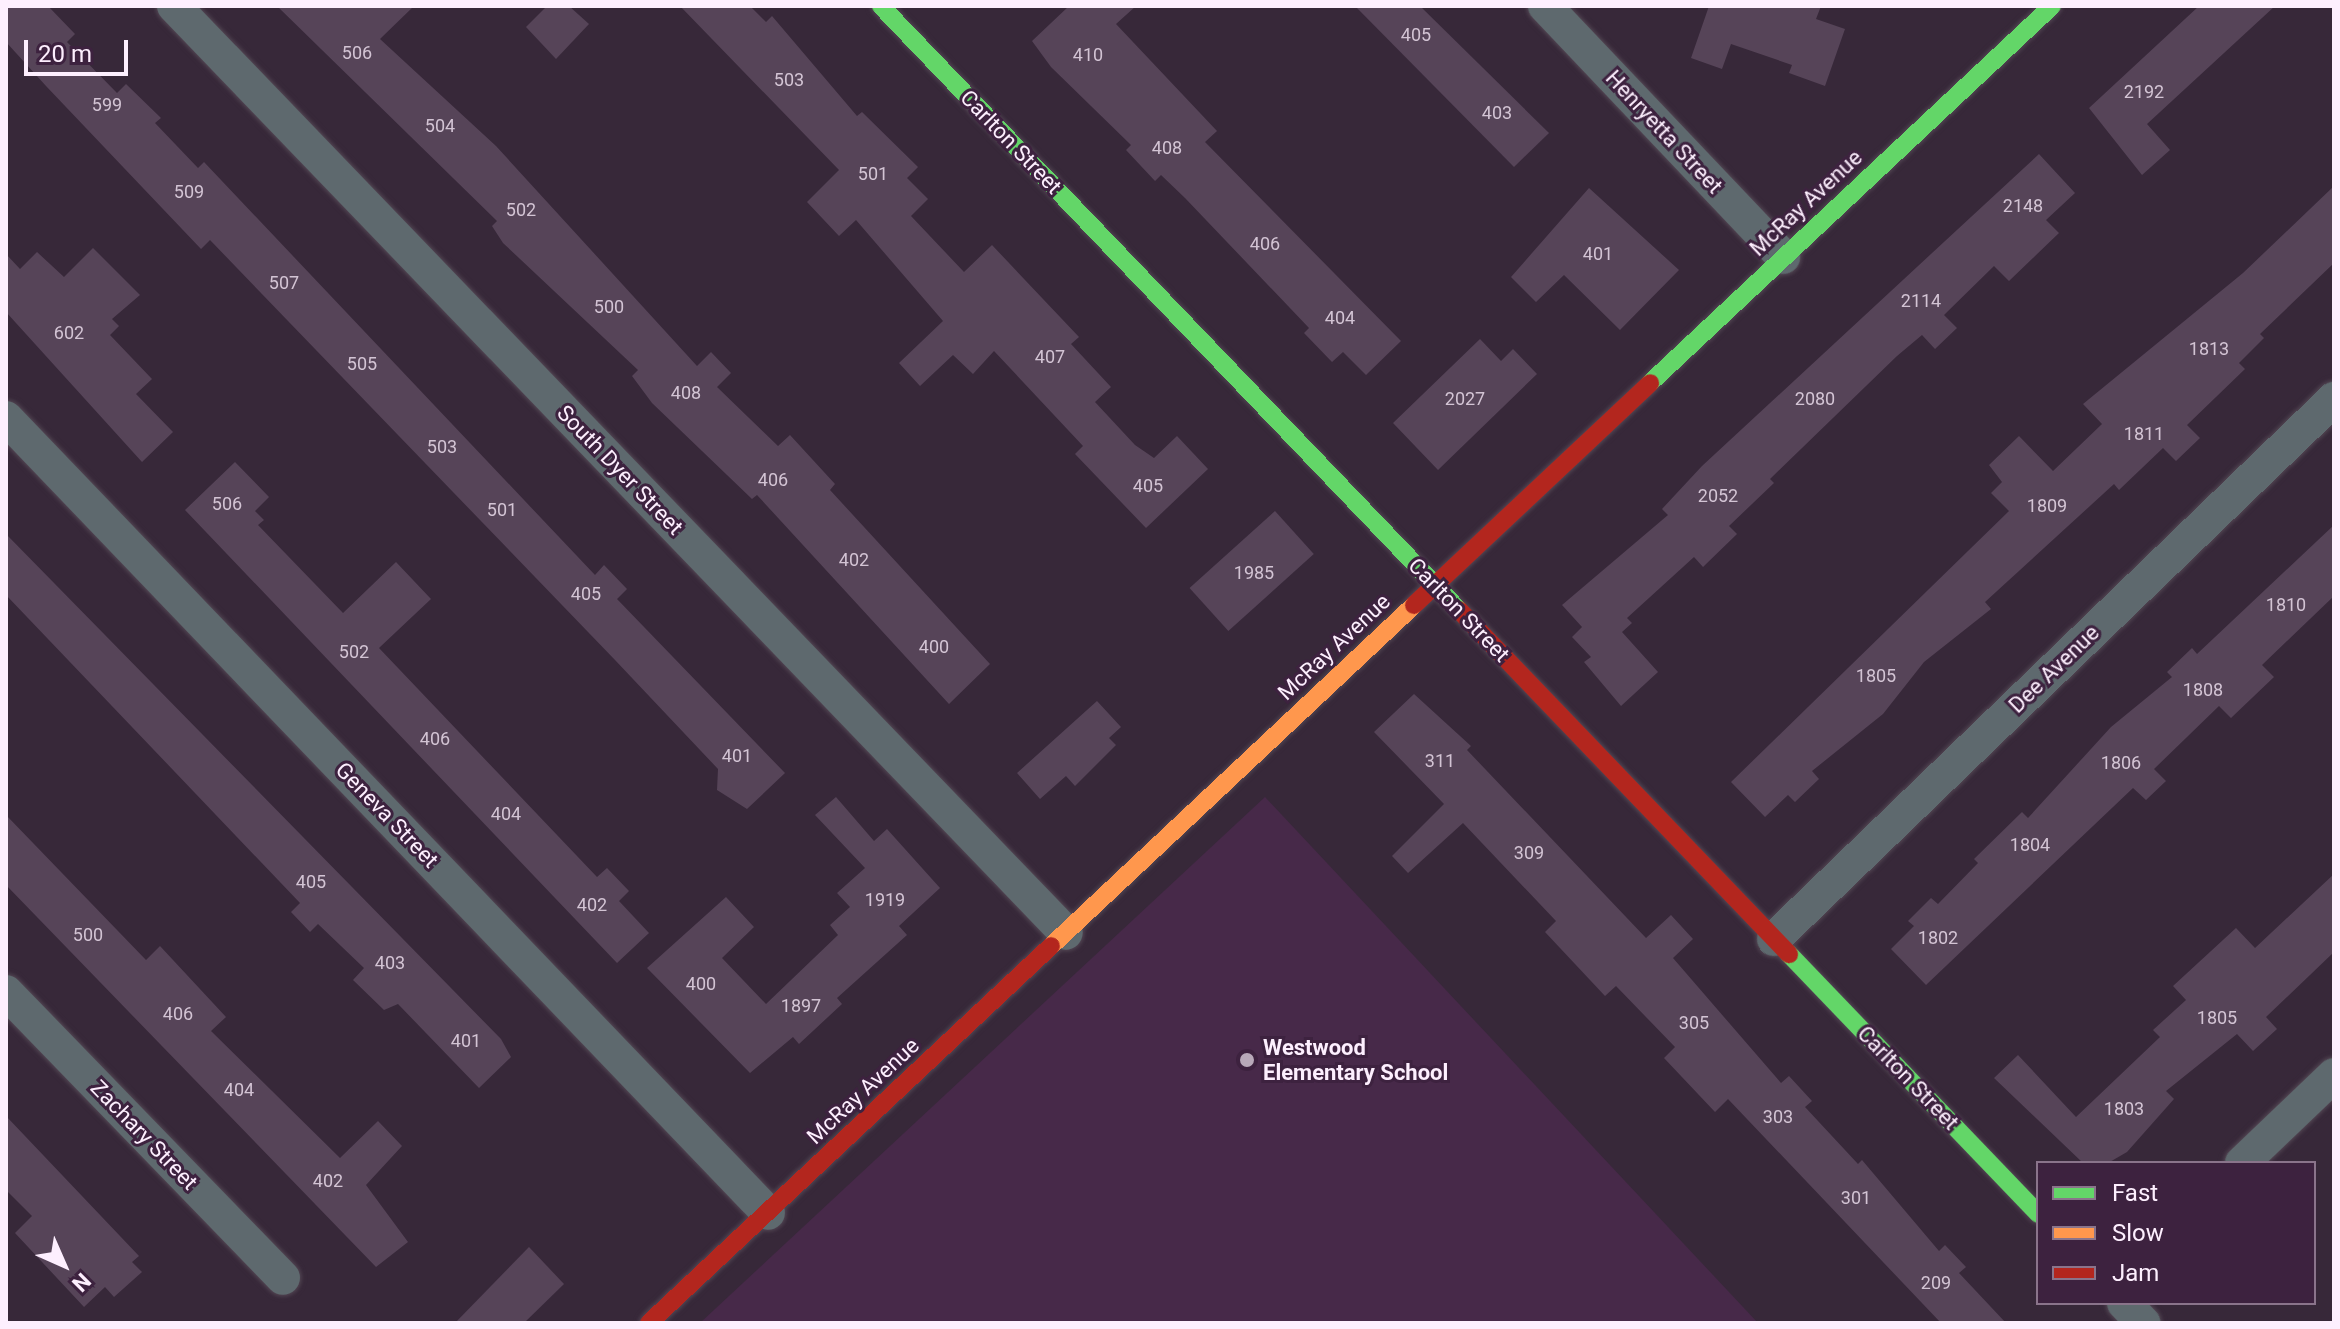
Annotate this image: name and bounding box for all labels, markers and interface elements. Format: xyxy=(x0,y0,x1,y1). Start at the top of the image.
scale bar xyxy=(28,24,132,74)
house number: 405 xyxy=(1401,24,1431,46)
text: 20 m xyxy=(38,40,92,68)
house number: 506 xyxy=(342,42,372,64)
house number: 410 xyxy=(1073,44,1103,66)
street label: Henryetta Street xyxy=(1600,65,1728,199)
house number: 503 xyxy=(774,69,804,91)
house number: 2192 xyxy=(2124,81,2164,103)
street label: Carlton Street xyxy=(955,85,1067,199)
house number: 599 xyxy=(92,94,122,116)
house number: 403 xyxy=(1482,102,1512,124)
house number: 504 xyxy=(425,115,455,137)
house number: 408 xyxy=(1152,137,1182,159)
street label: McRay Avenue xyxy=(1744,144,1868,262)
house number: 501 xyxy=(858,163,888,185)
house number: 509 xyxy=(174,181,204,203)
house number: 2148 xyxy=(2003,195,2043,217)
house number: 502 xyxy=(506,199,536,221)
house number: 406 xyxy=(1250,233,1280,255)
house number: 401 xyxy=(1583,243,1613,265)
house number: 507 xyxy=(269,272,299,294)
house number: 2114 xyxy=(1901,290,1941,312)
house number: 500 xyxy=(594,296,624,318)
house number: 404 xyxy=(1325,307,1355,329)
house number: 602 xyxy=(54,322,84,344)
house number: 1813 xyxy=(2189,338,2229,360)
house number: 407 xyxy=(1035,346,1065,368)
house number: 505 xyxy=(347,353,377,375)
house number: 408 xyxy=(671,382,701,404)
house number: 2027 xyxy=(1445,388,1485,410)
house number: 2080 xyxy=(1795,388,1835,410)
street label: South Dyer Street xyxy=(552,400,688,540)
house number: 1811 xyxy=(2124,423,2164,445)
house number: 503 xyxy=(427,436,457,458)
house number: 406 xyxy=(758,469,788,491)
house number: 405 xyxy=(1133,475,1163,497)
house number: 2052 xyxy=(1698,485,1738,507)
house number: 506 xyxy=(212,493,242,515)
house number: 1809 xyxy=(2027,495,2067,517)
house number: 501 xyxy=(487,499,517,521)
house number: 402 xyxy=(839,549,869,571)
street label: Carlton Street xyxy=(1403,553,1515,667)
house number: 1985 xyxy=(1234,562,1274,584)
house number: 405 xyxy=(571,583,601,605)
street label: McRay Avenue xyxy=(1272,588,1396,706)
house number: 1810 xyxy=(2266,594,2306,616)
street label: Dee Avenue xyxy=(2003,620,2105,718)
house number: 400 xyxy=(919,636,949,658)
house number: 502 xyxy=(339,641,369,663)
house number: 1805 xyxy=(1856,665,1896,687)
house number: 1808 xyxy=(2183,679,2223,701)
house number: 406 xyxy=(420,728,450,750)
house number: 401 xyxy=(722,745,752,767)
house number: 311 xyxy=(1425,750,1455,772)
house number: 1806 xyxy=(2101,752,2141,774)
street label: Geneva Street xyxy=(330,757,444,873)
house number: 404 xyxy=(491,803,521,825)
house number: 1804 xyxy=(2010,834,2050,856)
house number: 309 xyxy=(1514,842,1544,864)
house number: 405 xyxy=(296,871,326,893)
house number: 1919 xyxy=(865,889,905,911)
house number: 402 xyxy=(577,894,607,916)
house number: 500 xyxy=(73,924,103,946)
house number: 1802 xyxy=(1918,927,1958,949)
house number: 403 xyxy=(375,952,405,974)
house number: 400 xyxy=(686,973,716,995)
house number: 1897 xyxy=(781,995,821,1017)
house number: 406 xyxy=(163,1003,193,1025)
house number: 1805 xyxy=(2197,1007,2237,1029)
house number: 305 xyxy=(1679,1012,1709,1034)
street label: Carlton Street xyxy=(1852,1021,1964,1135)
house number: 401 xyxy=(451,1030,481,1052)
street label: McRay Avenue xyxy=(801,1032,925,1150)
place label: Westwood Elementary School xyxy=(1263,1034,1448,1086)
marker: Westwood Elementary School xyxy=(1238,1051,1256,1069)
street label: Zachary Street xyxy=(85,1075,203,1195)
house number: 404 xyxy=(224,1079,254,1101)
house number: 1803 xyxy=(2104,1098,2144,1120)
house number: 303 xyxy=(1763,1106,1793,1128)
legend xyxy=(2036,1161,2316,1305)
house number: 402 xyxy=(313,1170,343,1192)
text: Fast xyxy=(2112,1179,2158,1207)
house number: 301 xyxy=(1841,1187,1871,1209)
text: Slow xyxy=(2112,1219,2164,1247)
north arrow xyxy=(24,1225,104,1305)
text: Jam xyxy=(2112,1259,2159,1287)
text: N xyxy=(67,1268,96,1297)
house number: 209 xyxy=(1921,1272,1951,1294)

